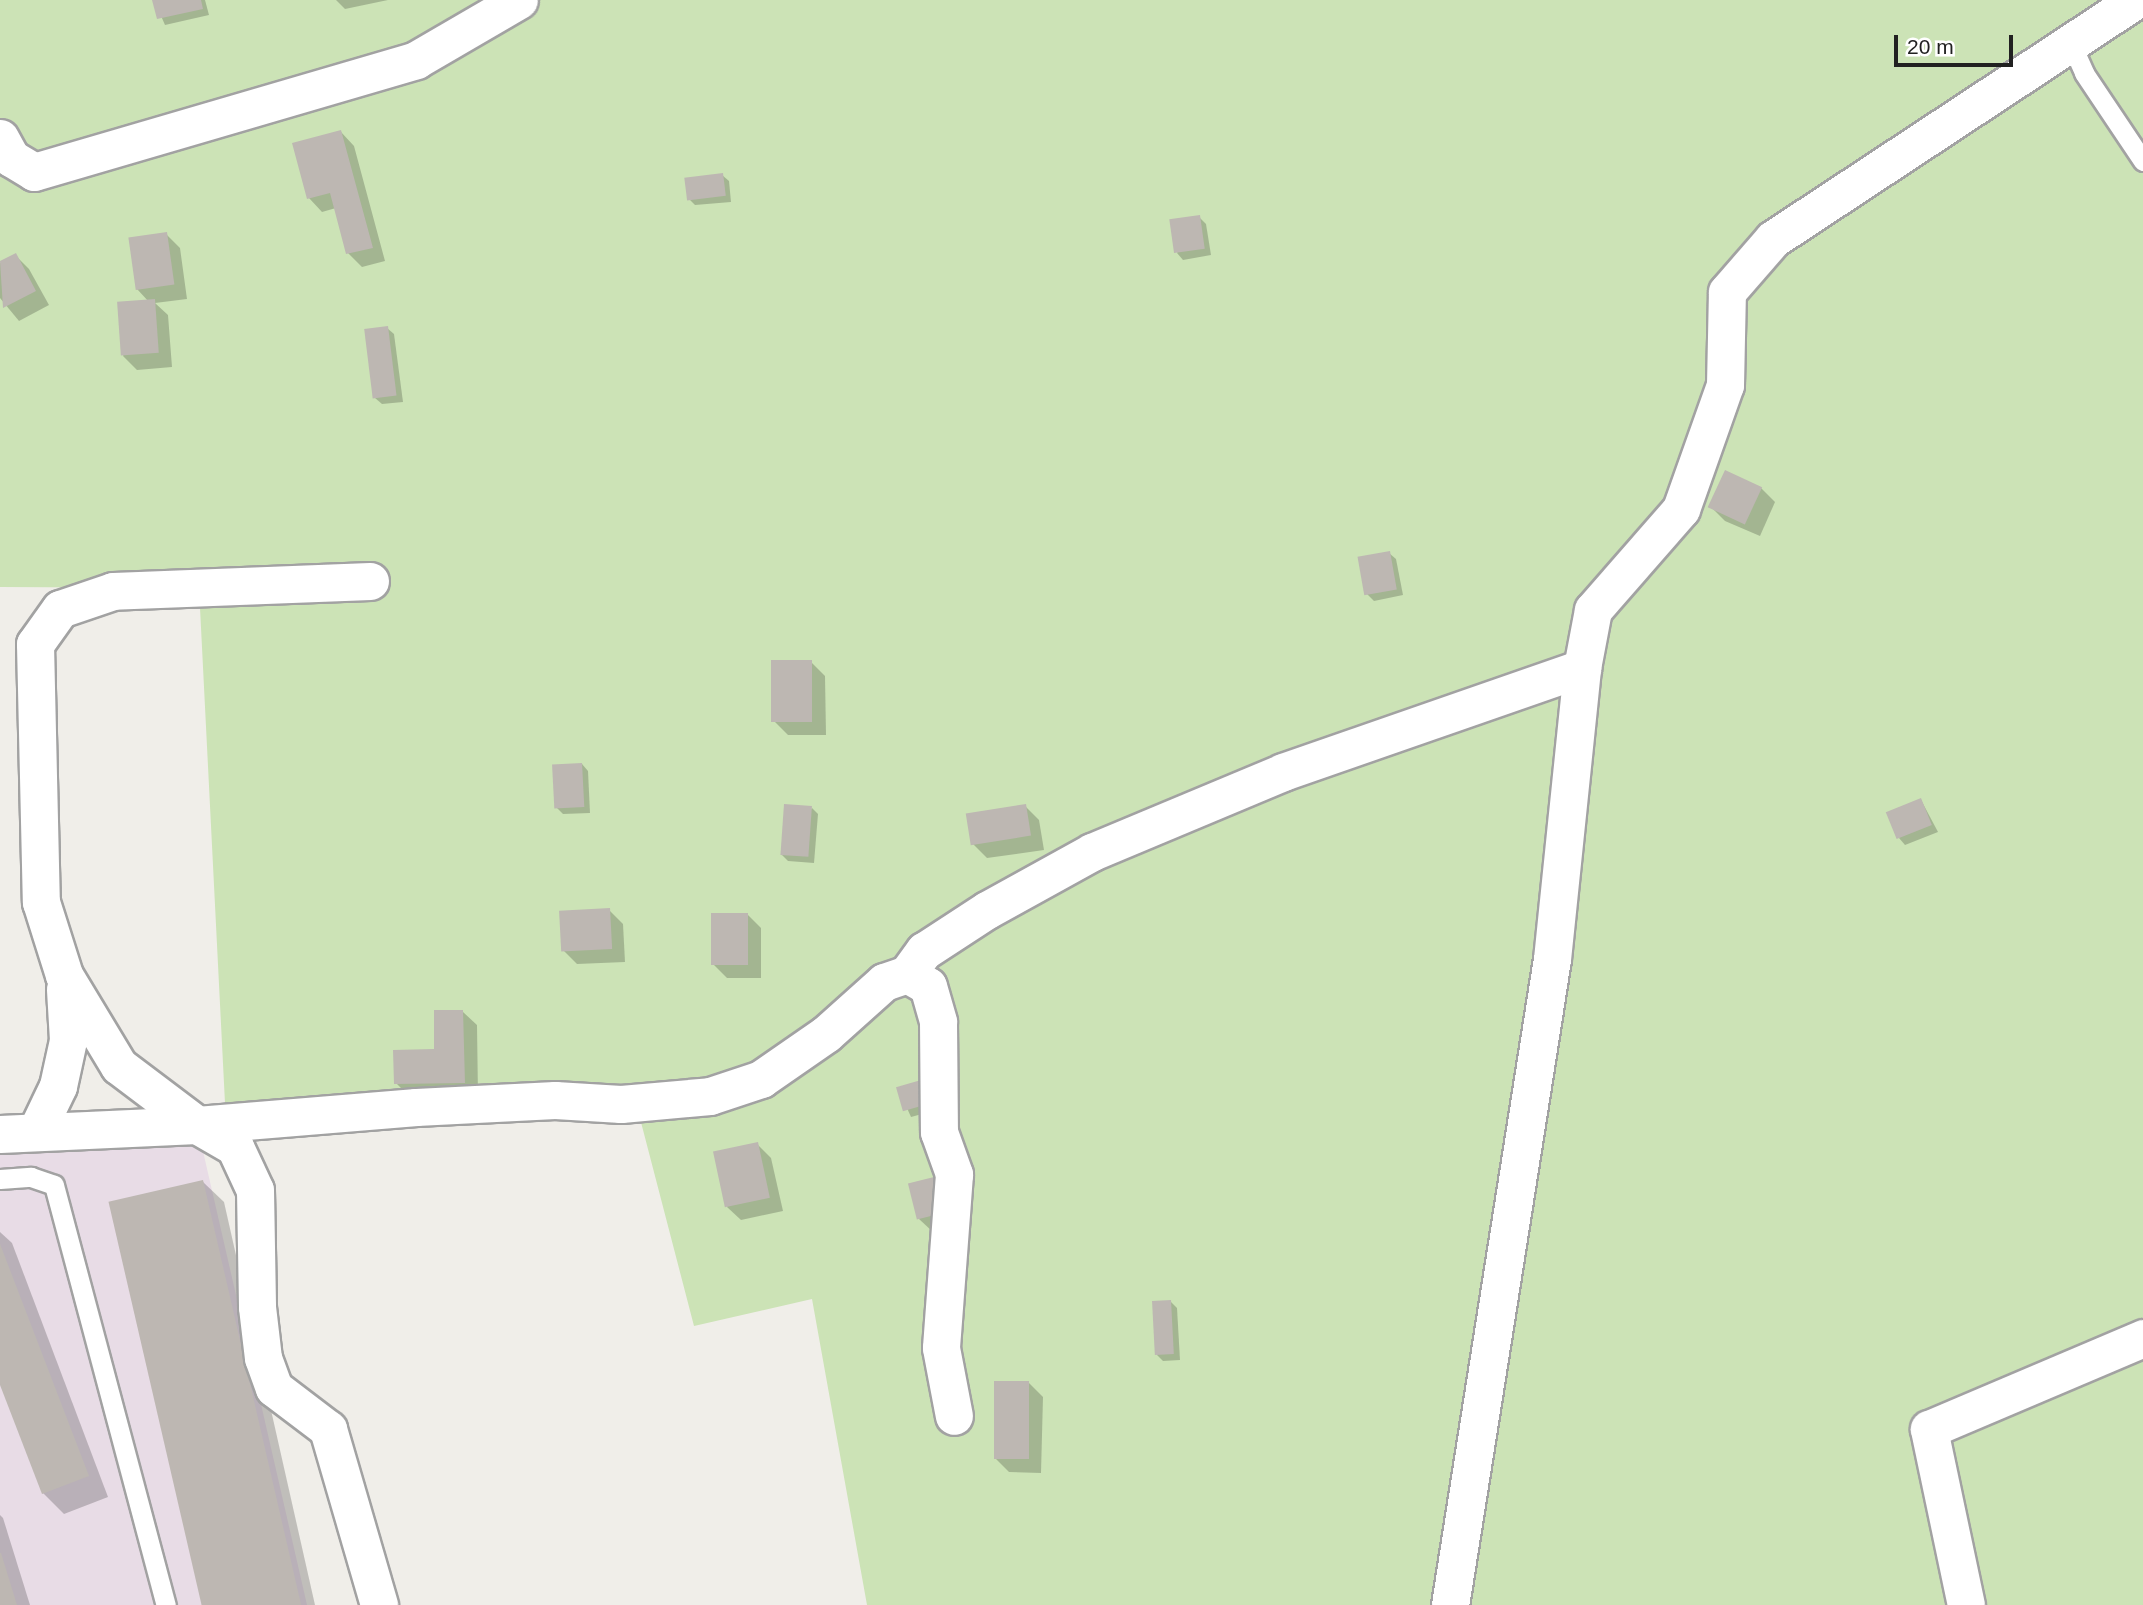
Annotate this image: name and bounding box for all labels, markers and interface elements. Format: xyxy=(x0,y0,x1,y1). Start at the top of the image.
scale bar xyxy=(1898,21,2017,65)
text: 20 m xyxy=(1907,35,1954,58)

